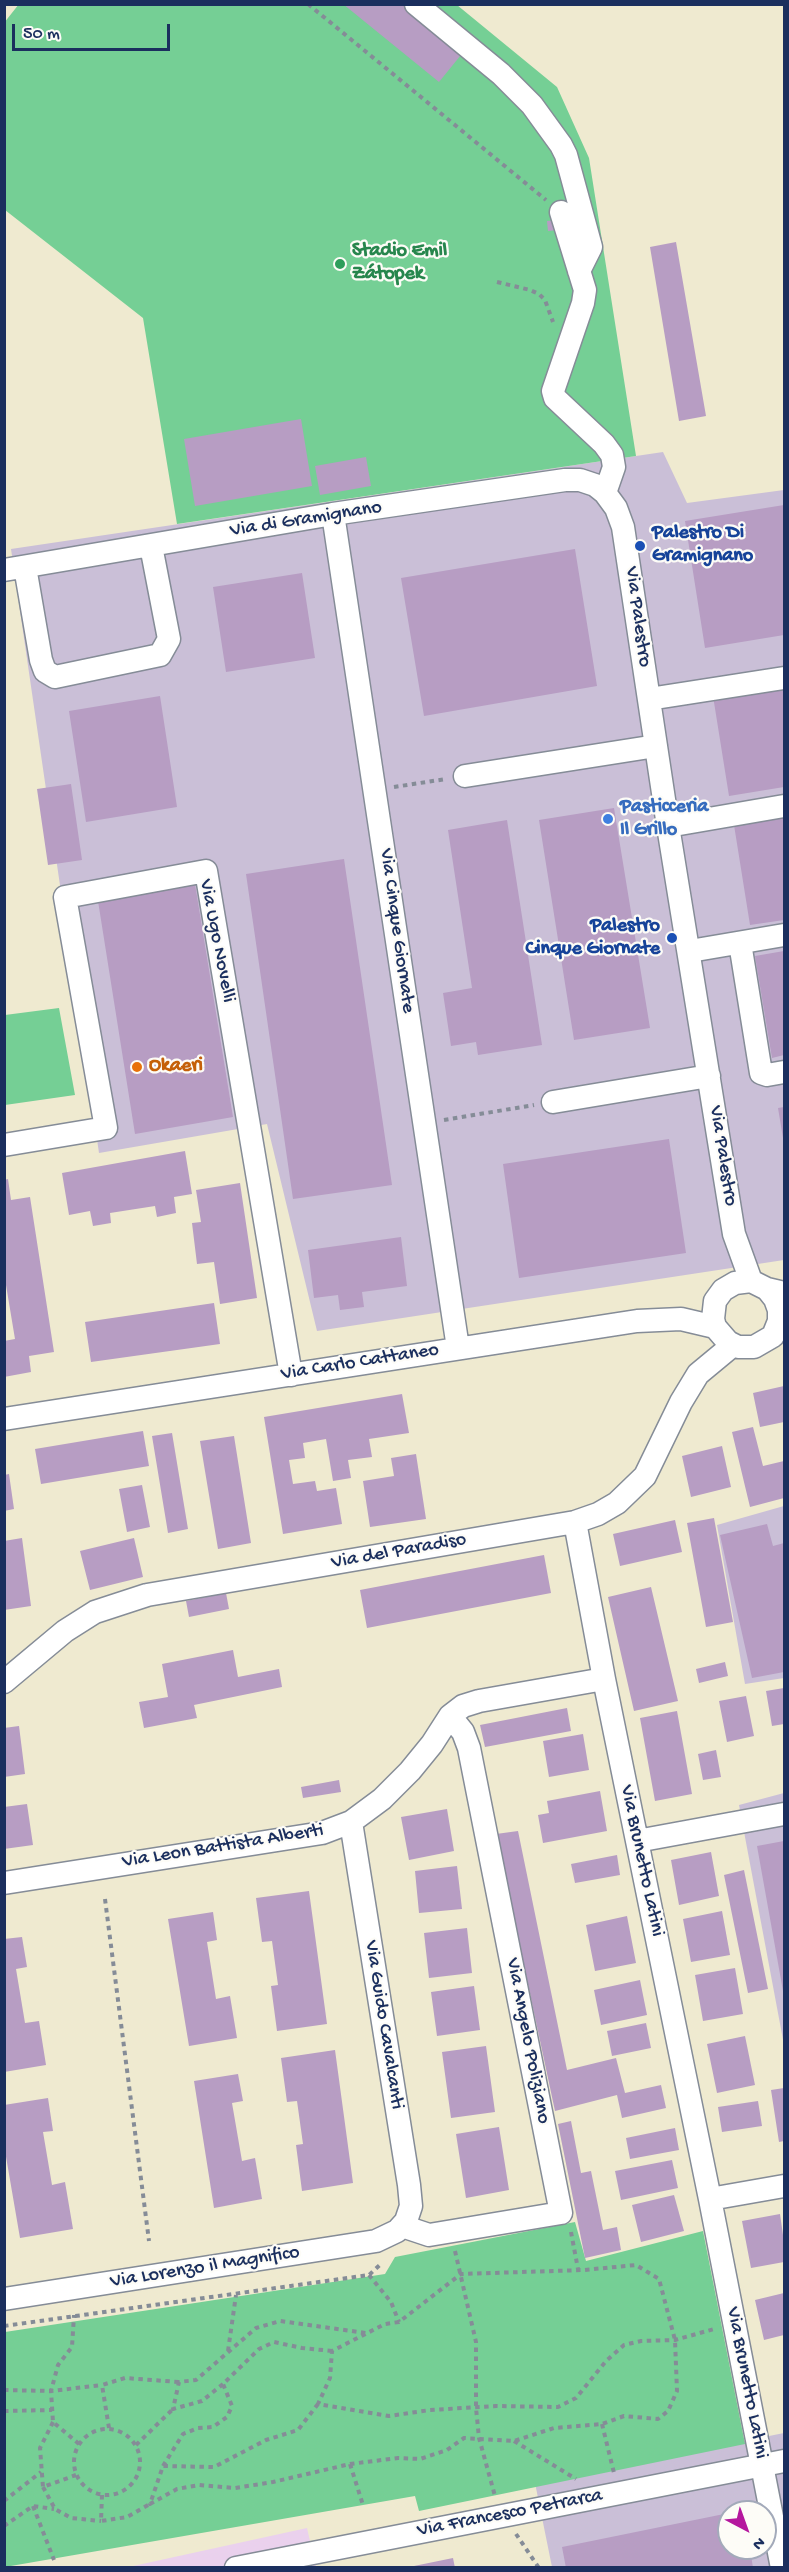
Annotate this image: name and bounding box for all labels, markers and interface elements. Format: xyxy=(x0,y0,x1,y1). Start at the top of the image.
scale bar xyxy=(15,12,172,50)
text: 50 m xyxy=(23,24,60,45)
place label: Stadio Emil Zátopek xyxy=(352,240,447,287)
marker: Stadio Emil Zátopek xyxy=(333,257,347,271)
street label: Via di Gramignano xyxy=(228,496,384,544)
place label: Palestro Di Gramignano xyxy=(652,522,753,569)
marker: Palestro Di Gramignano xyxy=(633,539,647,553)
street label: Via Palestro xyxy=(618,565,656,669)
place label: Pasticceria Il Grillo xyxy=(620,796,708,843)
marker: Pasticceria Il Grillo xyxy=(601,812,615,826)
street label: Via Cinque Giornate xyxy=(373,847,419,1015)
street label: Via Ugo Novelli xyxy=(192,877,240,1005)
place label: Palestro Cinque Giornate xyxy=(525,915,660,962)
marker: Palestro Cinque Giornate xyxy=(665,931,679,945)
place label: Okaeri xyxy=(149,1055,203,1079)
marker: Okaeri xyxy=(130,1060,144,1074)
street label: Via Palestro xyxy=(702,1104,742,1208)
street label: Via Carlo Cattaneo xyxy=(279,1339,441,1387)
street label: Via del Paradiso xyxy=(330,1528,468,1576)
street label: Via Brunetto Latini xyxy=(613,1783,669,1939)
street label: Via Leon Battista Alberti xyxy=(121,1819,325,1875)
street label: Via Guido Cavalcanti xyxy=(358,1939,408,2111)
street label: Via Angelo Poliziano xyxy=(499,1956,555,2126)
street label: Via Lorenzo il Magnifico xyxy=(109,2241,301,2295)
street label: Via Brunetto Latini xyxy=(720,2305,772,2461)
street label: Via Francesco Petrarca xyxy=(415,2484,605,2544)
north arrow xyxy=(717,2500,777,2560)
text: N xyxy=(748,2532,768,2553)

